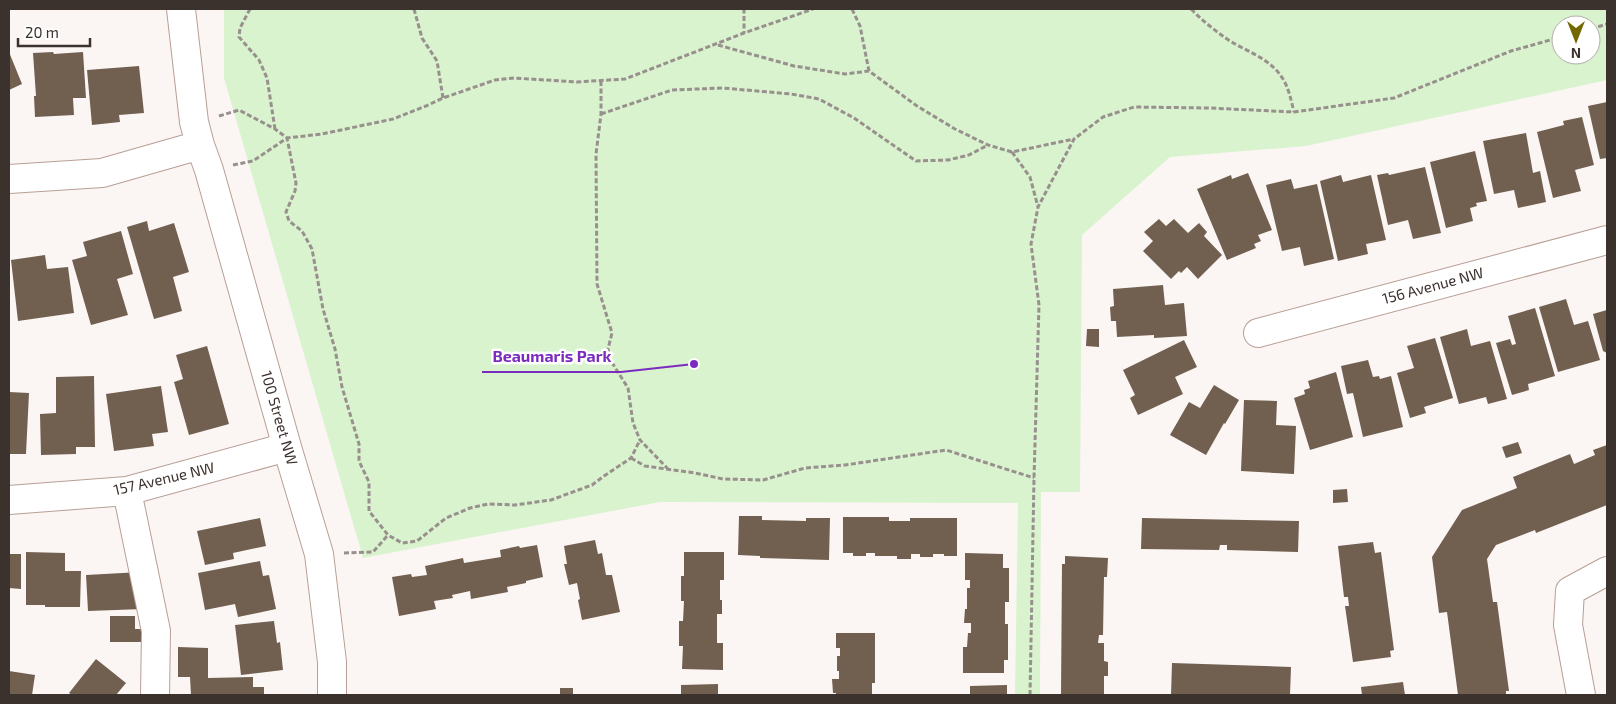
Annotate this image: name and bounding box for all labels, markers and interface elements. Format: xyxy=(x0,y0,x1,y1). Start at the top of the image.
scale bar xyxy=(18,15,90,47)
north arrow xyxy=(1551,15,1601,65)
text: 20 m xyxy=(25,23,59,41)
text: N xyxy=(1571,45,1581,62)
street label: 156 Avenue NW xyxy=(1380,263,1485,307)
callout: Beaumaris Park xyxy=(482,341,621,372)
text: Beaumaris Park xyxy=(492,346,612,365)
street label: 100 Street NW xyxy=(258,369,302,467)
street label: 157 Avenue NW xyxy=(112,458,216,498)

